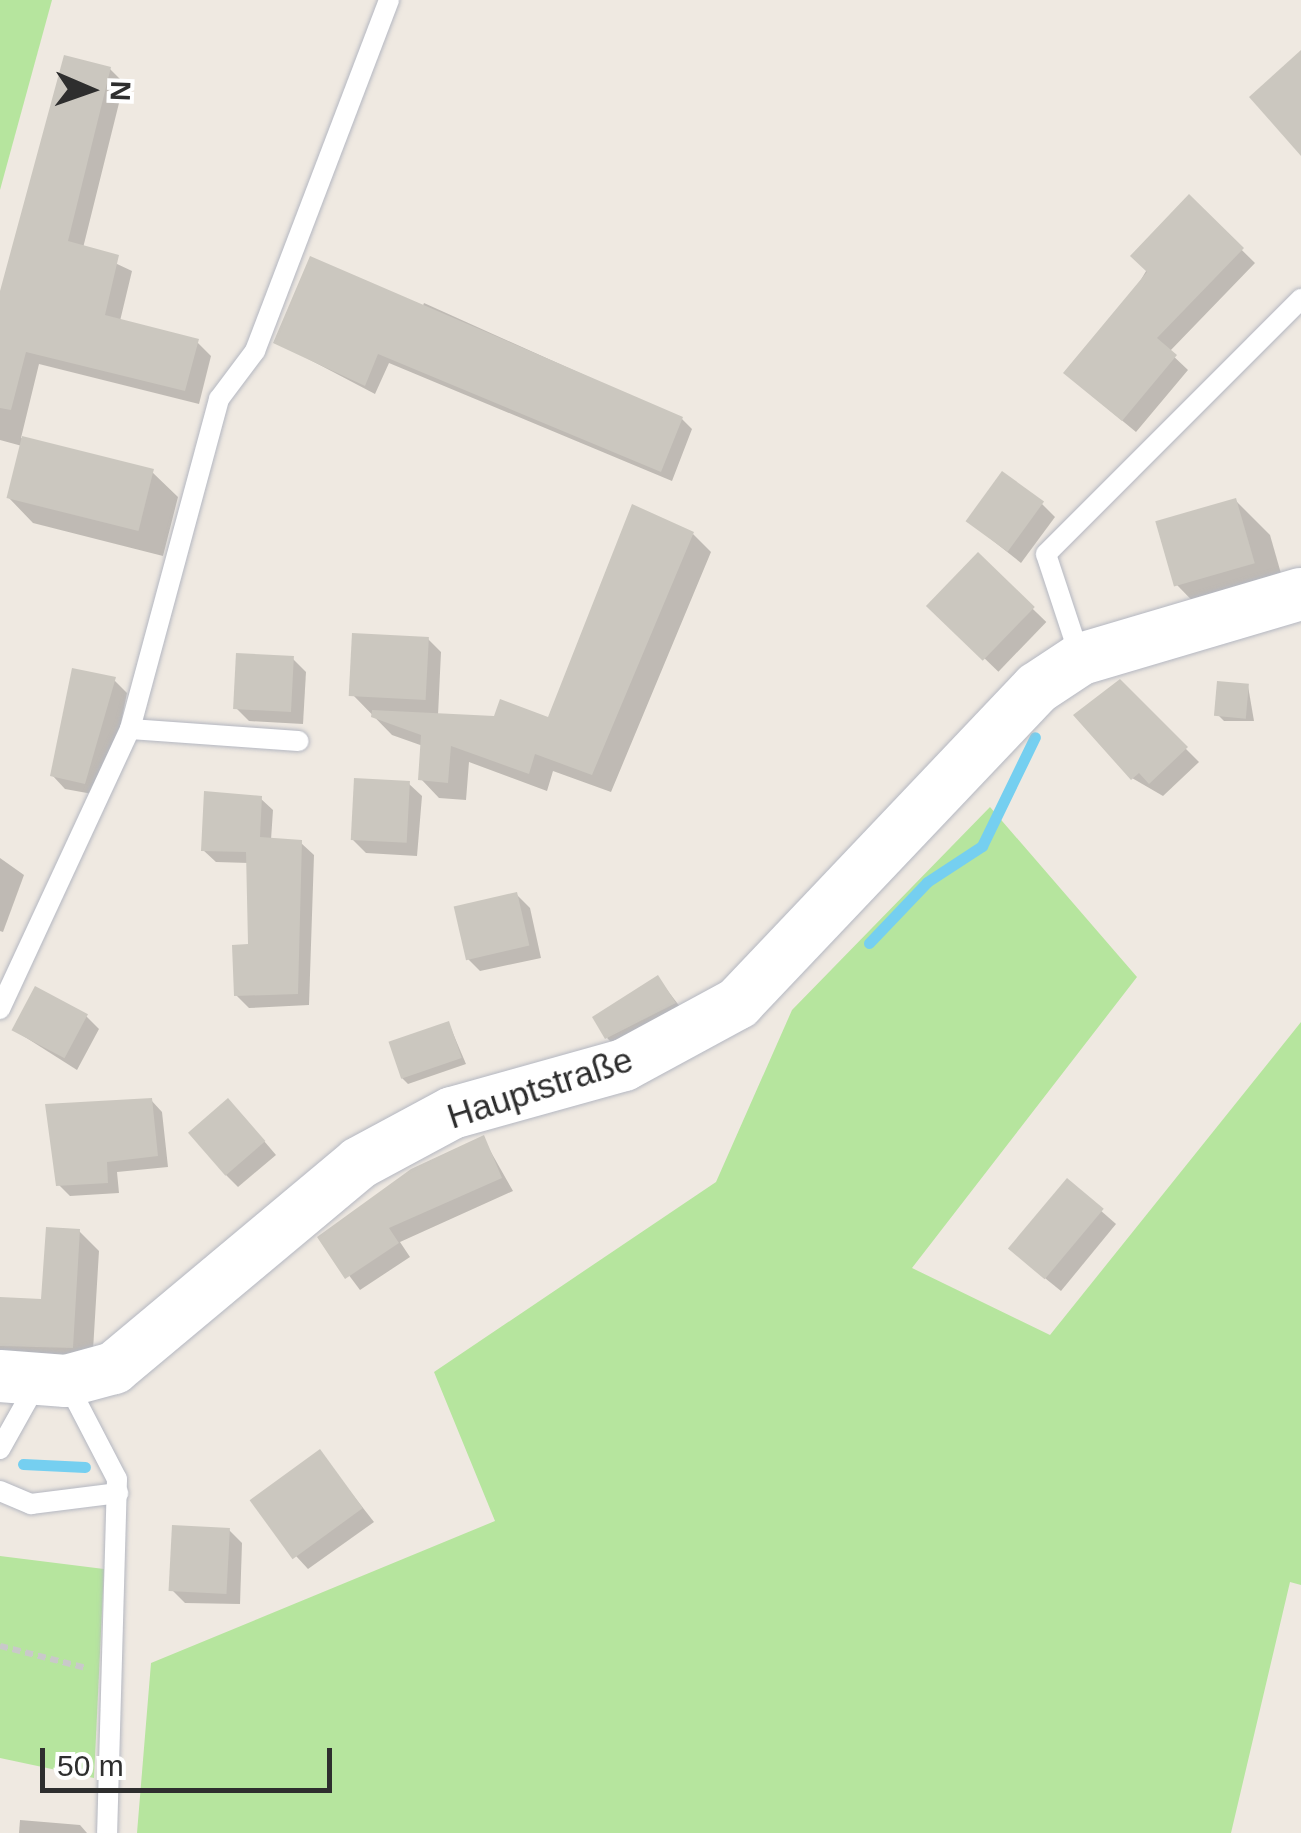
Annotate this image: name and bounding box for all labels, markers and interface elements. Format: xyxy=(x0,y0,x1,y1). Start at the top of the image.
north arrow xyxy=(40,40,140,140)
text: N xyxy=(105,80,136,102)
street label: Hauptstraße xyxy=(442,1038,638,1138)
scale bar xyxy=(45,1728,338,1790)
text: 50 m xyxy=(57,1749,124,1782)

